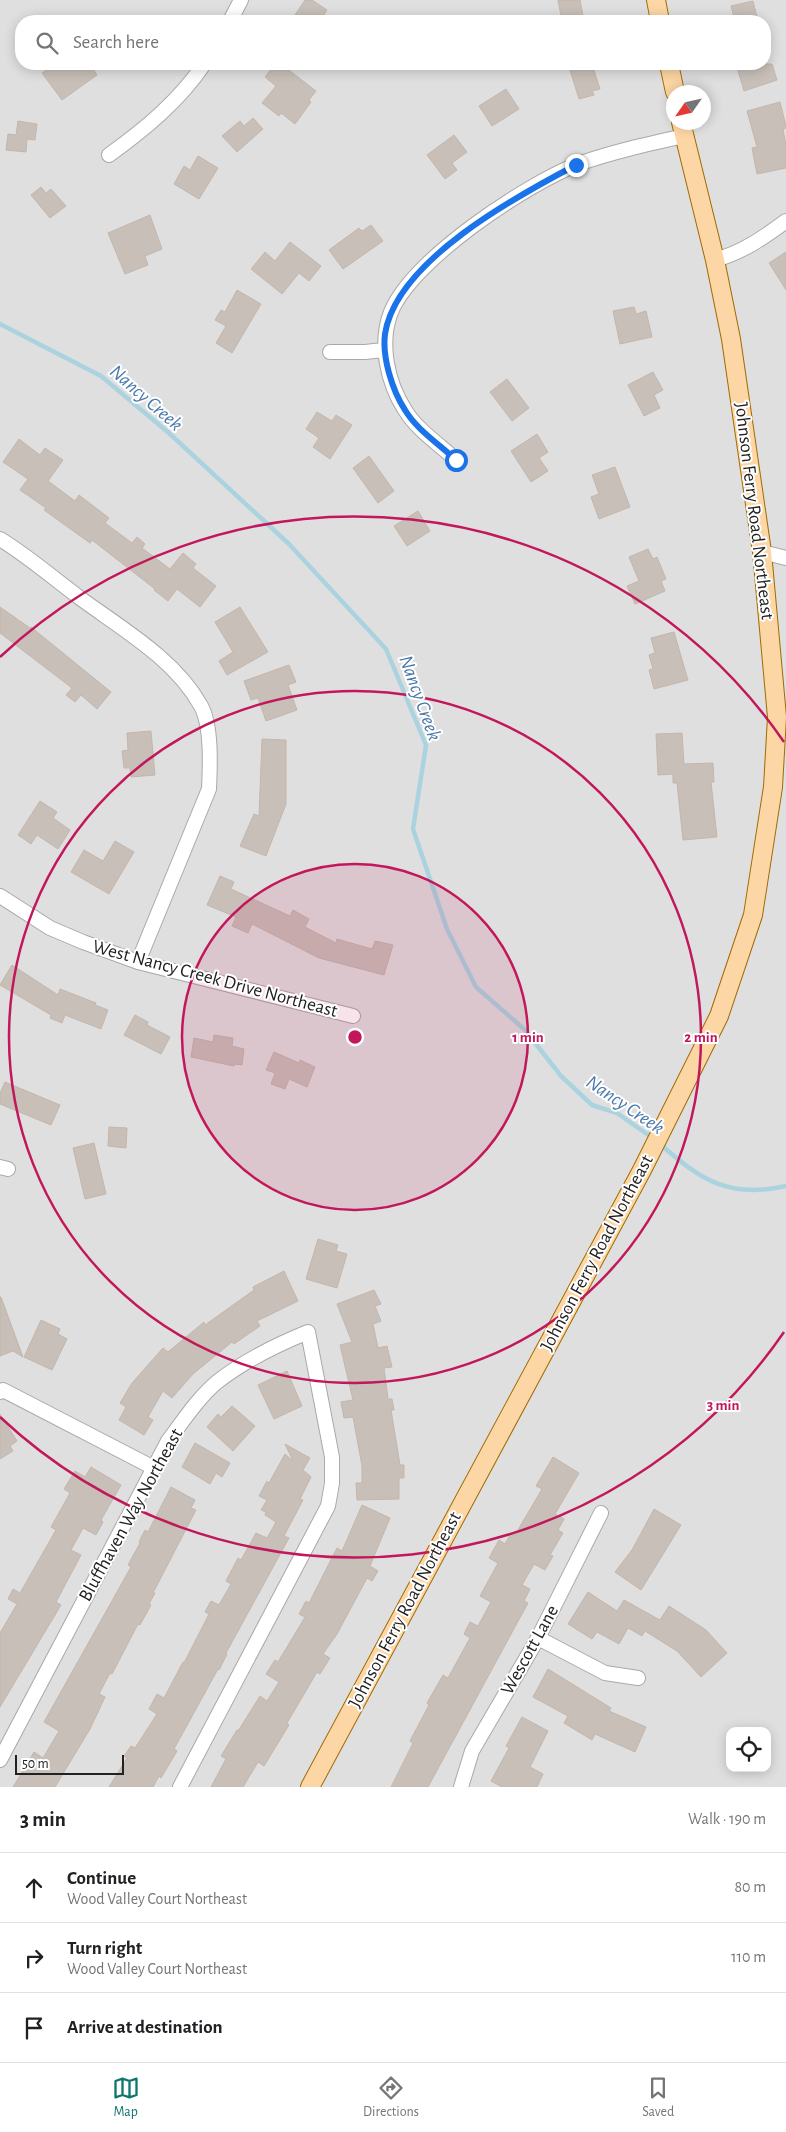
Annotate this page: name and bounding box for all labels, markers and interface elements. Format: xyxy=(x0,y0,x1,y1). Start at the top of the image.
search box xyxy=(15,15,771,70)
icon: search xyxy=(33,29,61,57)
text: Search here xyxy=(73,33,159,52)
north arrow xyxy=(666,85,711,130)
route end xyxy=(565,154,588,177)
water label: Nancy Creek xyxy=(106,361,186,435)
street label: Johnson Ferry Road Northeast xyxy=(731,401,777,621)
route start xyxy=(445,449,468,472)
water label: Nancy Creek xyxy=(395,653,445,743)
street label: West Nancy Creek Drive Northeast xyxy=(90,937,340,1021)
centre of rings xyxy=(346,1028,364,1046)
text: 1 min xyxy=(512,1030,544,1045)
text: 2 min xyxy=(684,1030,718,1045)
water label: Nancy Creek xyxy=(582,1072,668,1138)
street label: Johnson Ferry Road Northeast xyxy=(537,1152,657,1354)
text: 3 min xyxy=(707,1398,739,1413)
street label: Bluffhaven Way Northeast xyxy=(76,1425,186,1605)
street label: Johnson Ferry Road Northeast xyxy=(345,1509,465,1711)
street label: Wescott Lane xyxy=(498,1602,562,1698)
map controls xyxy=(726,1727,771,1772)
button: locate xyxy=(726,1727,771,1772)
scale bar xyxy=(15,1752,124,1775)
text: 50 m xyxy=(22,1757,49,1771)
text: 3 min xyxy=(20,1809,66,1830)
text: Walk · 190 m xyxy=(688,1811,766,1827)
text: Continue xyxy=(67,1869,136,1888)
icon: ahead xyxy=(20,1874,48,1902)
text: 80 m xyxy=(735,1879,766,1895)
text: Wood Valley Court Northeast xyxy=(67,1891,247,1907)
text: Turn right xyxy=(67,1939,142,1958)
icon: right xyxy=(20,1944,48,1972)
text: 110 m xyxy=(731,1949,766,1965)
text: Wood Valley Court Northeast xyxy=(67,1961,247,1977)
icon: arrive xyxy=(20,2014,48,2042)
text: Arrive at destination xyxy=(67,2018,223,2037)
tab: Map xyxy=(112,2074,140,2121)
tab: Directions xyxy=(363,2074,419,2121)
tab: Saved xyxy=(642,2074,674,2121)

